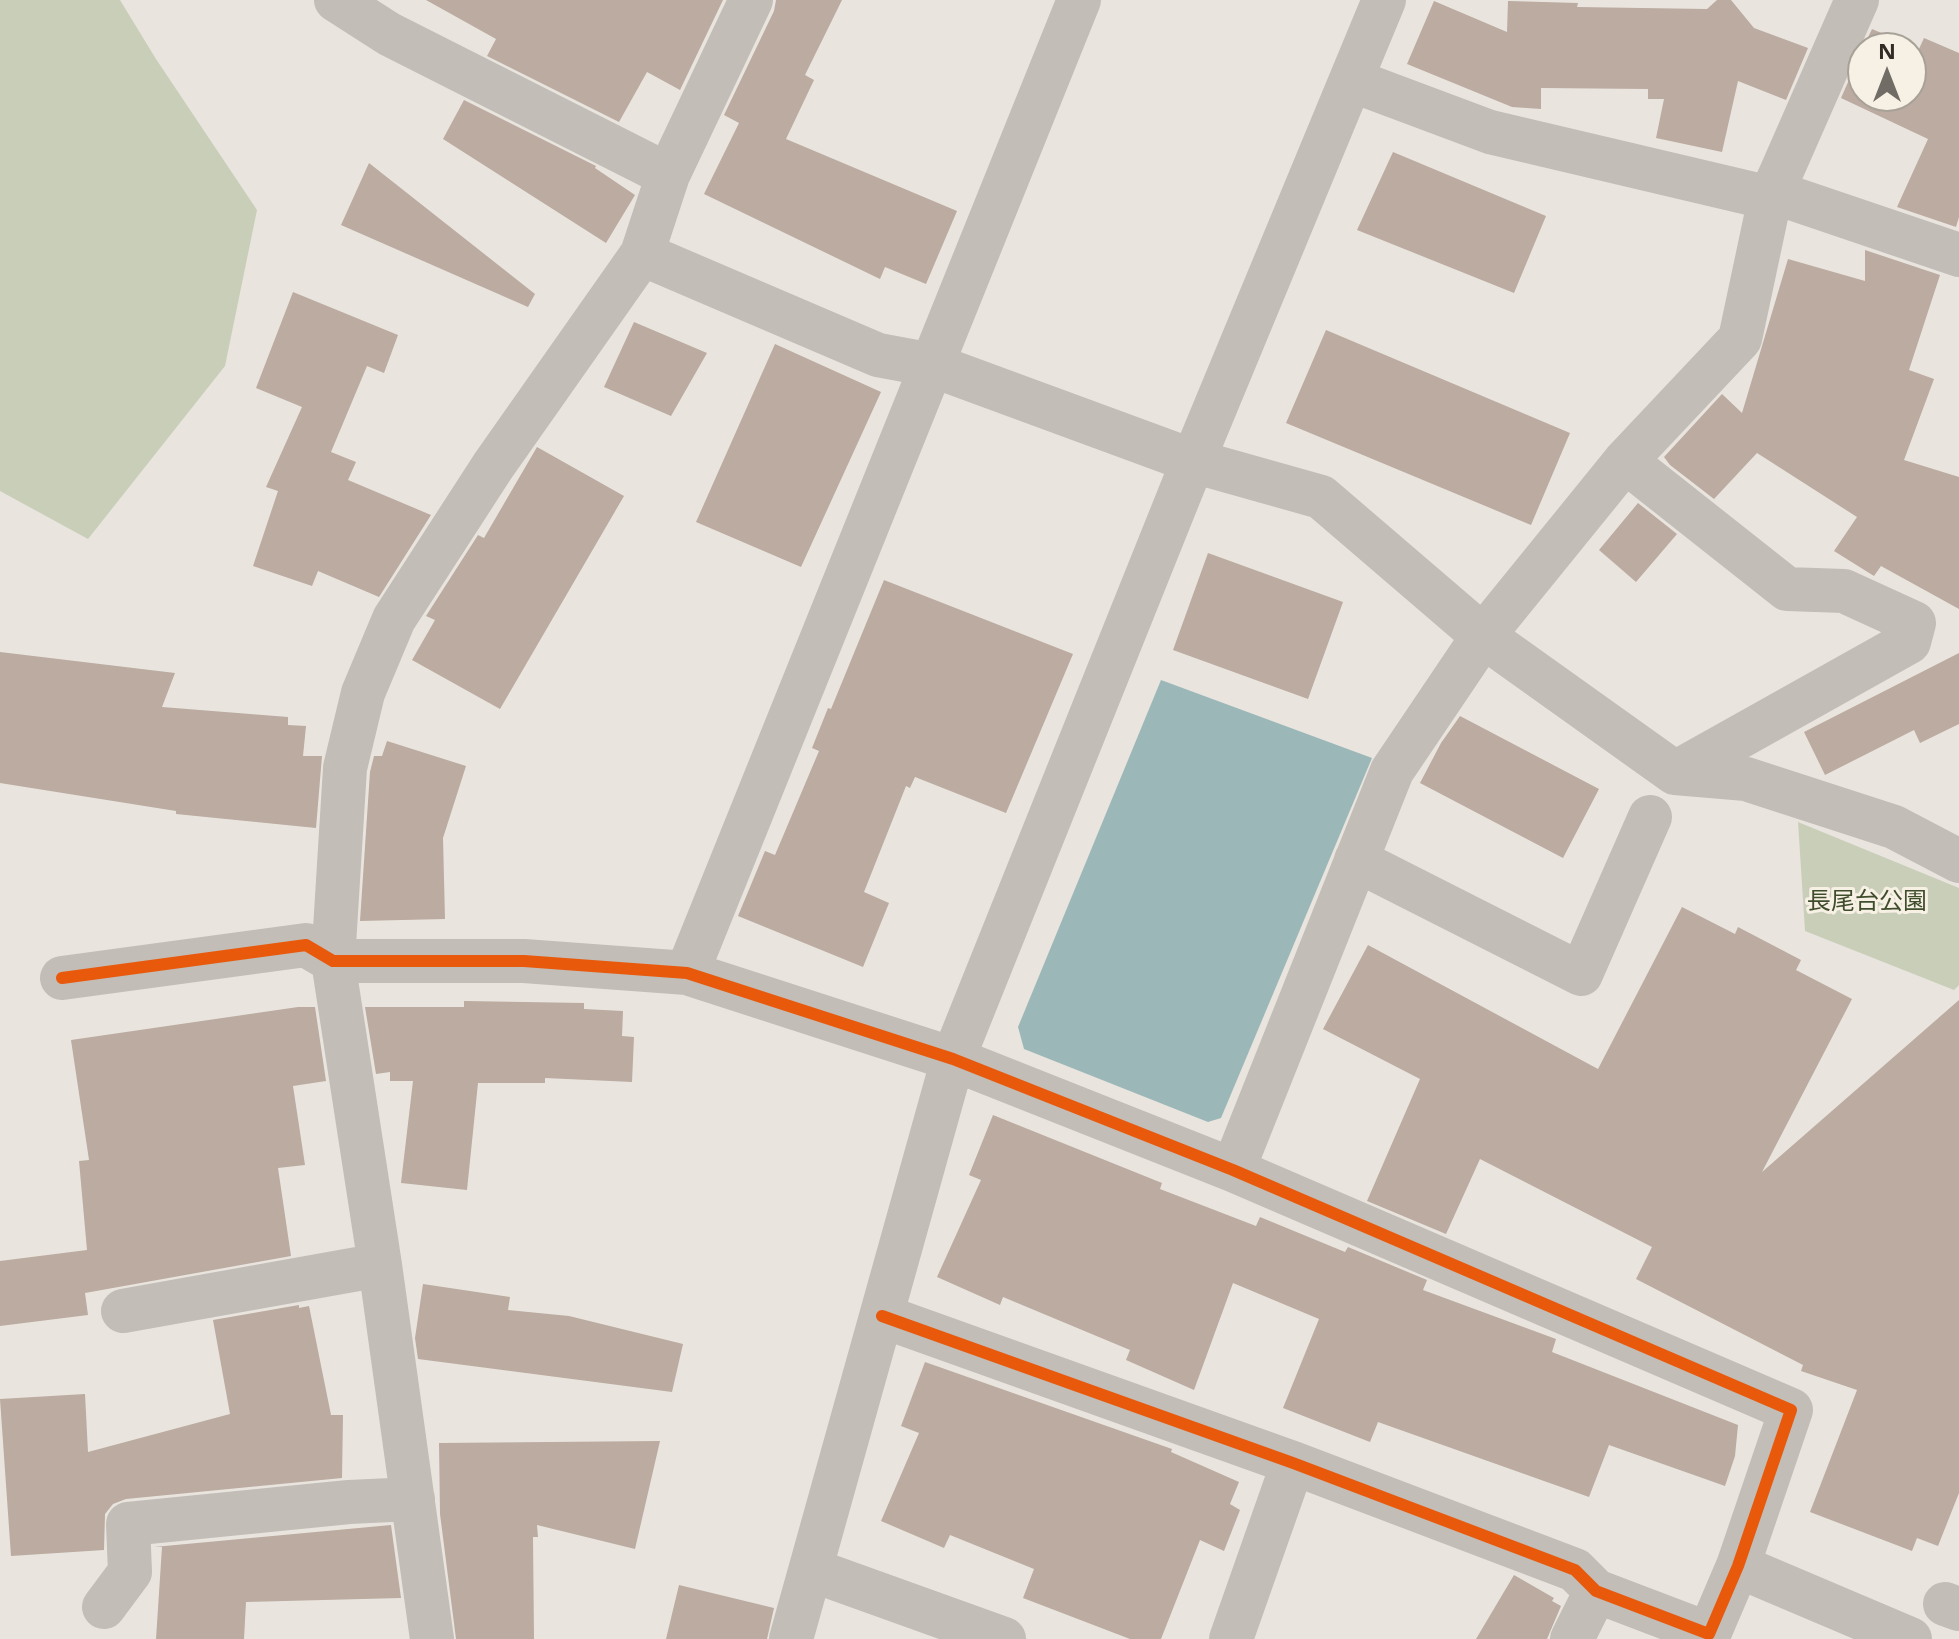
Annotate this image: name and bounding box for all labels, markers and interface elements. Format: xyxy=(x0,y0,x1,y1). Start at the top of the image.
north arrow xyxy=(1847,32,1927,112)
text: N xyxy=(1878,35,1896,65)
park label: 長尾台公園 xyxy=(1807,888,1927,916)

